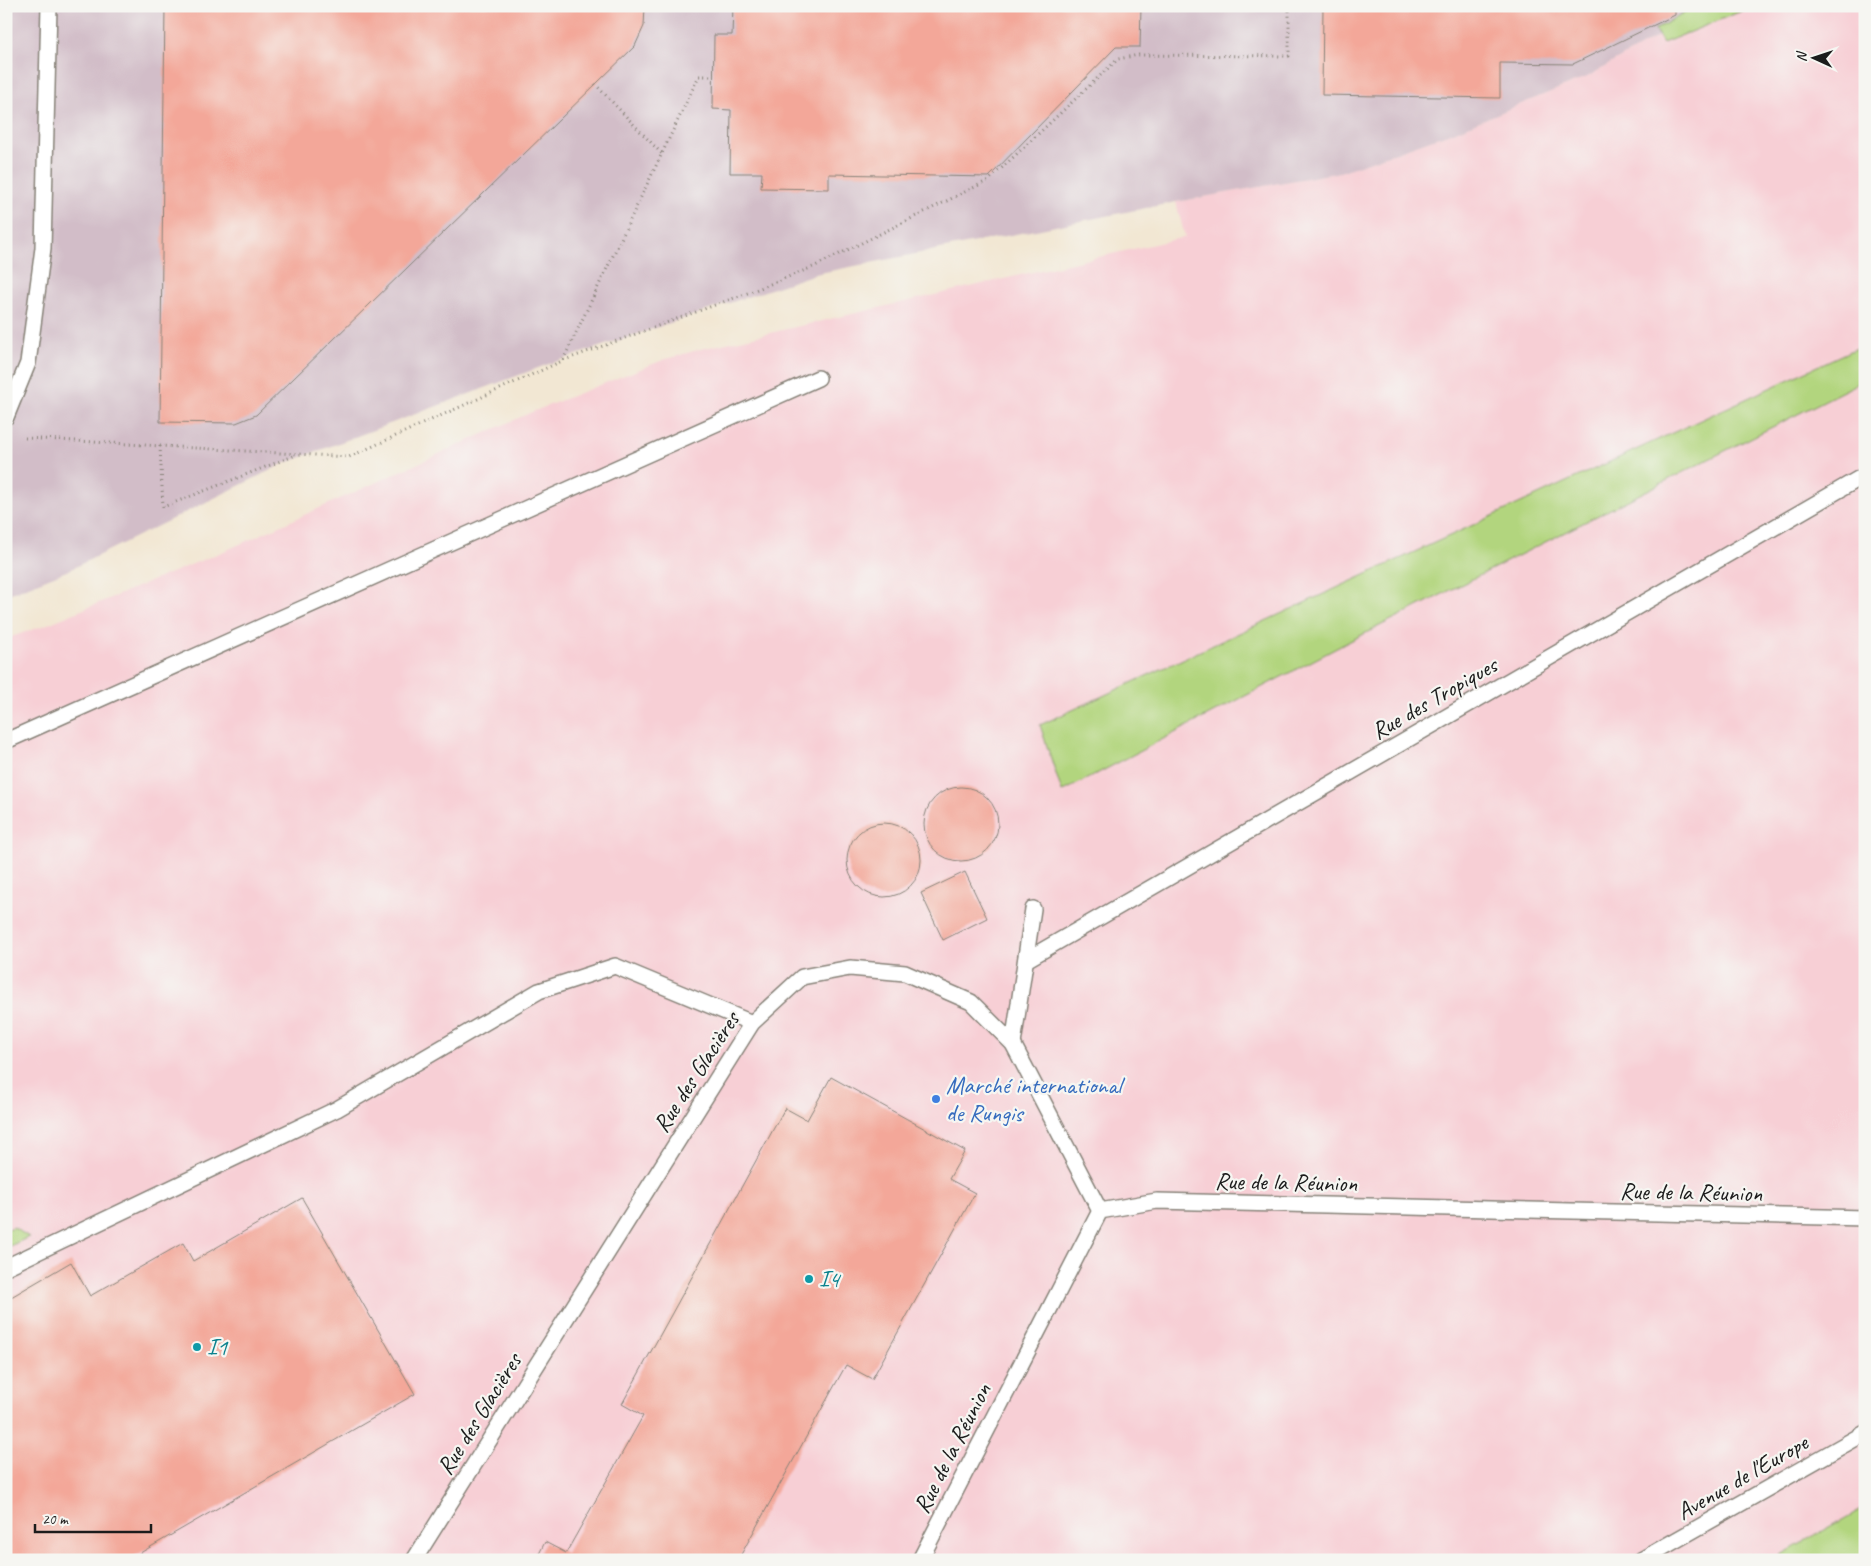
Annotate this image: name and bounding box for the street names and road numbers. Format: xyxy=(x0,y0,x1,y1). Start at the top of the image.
street label: Rue des Tropiques xyxy=(1366,649,1504,746)
street label: Rue des Glacières xyxy=(646,1005,747,1138)
street label: Rue de la Réunion xyxy=(1215,1166,1358,1198)
street label: Rue de la Réunion xyxy=(1620,1176,1763,1208)
street label: Rue des Glacières xyxy=(430,1346,529,1480)
street label: Rue de la Réunion xyxy=(906,1378,998,1518)
street label: Avenue de l'Europe xyxy=(1671,1426,1815,1527)

